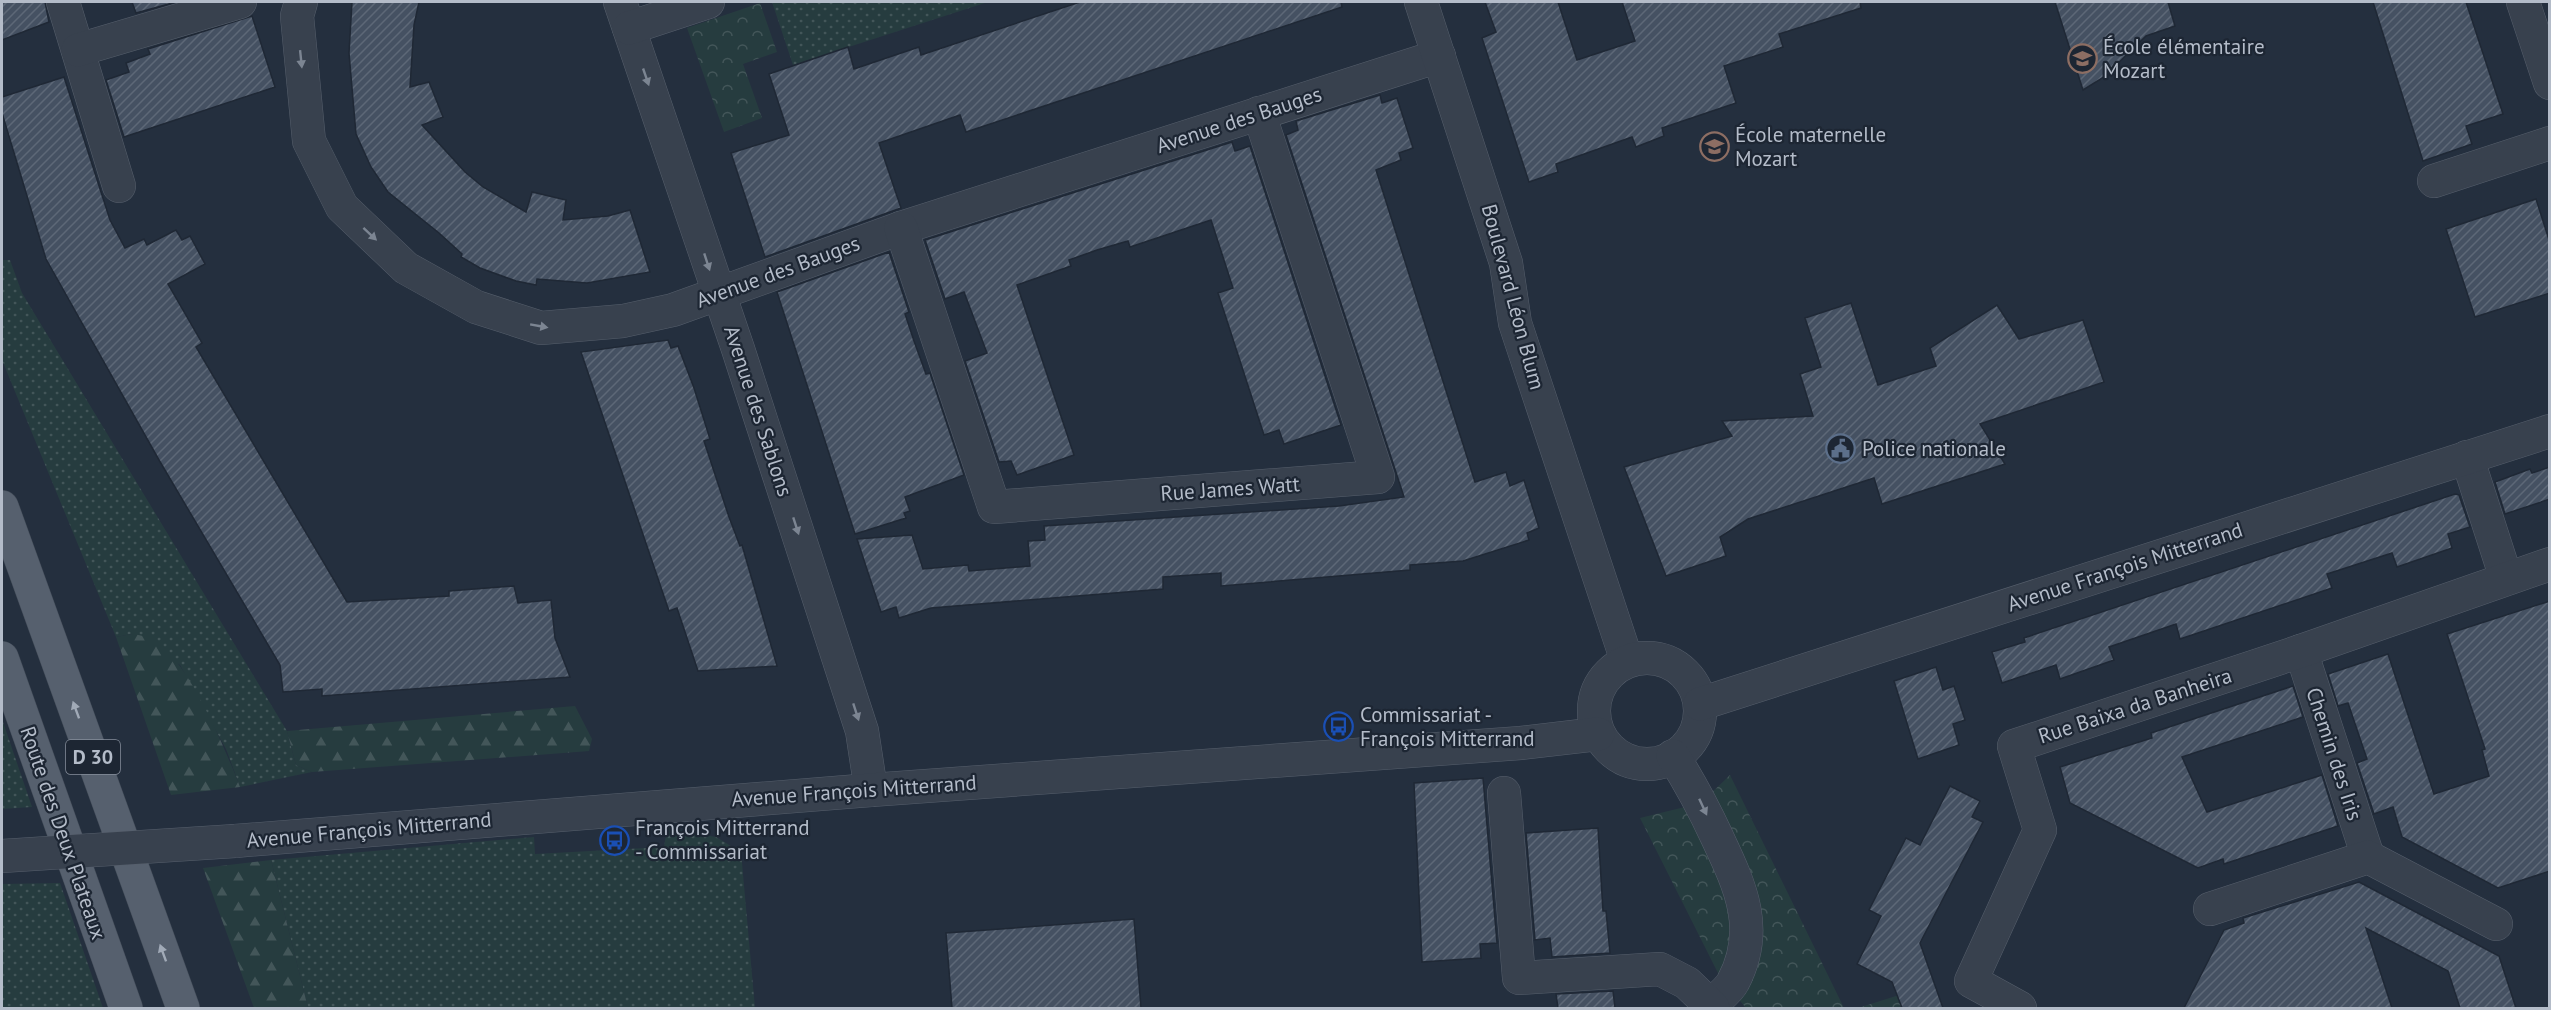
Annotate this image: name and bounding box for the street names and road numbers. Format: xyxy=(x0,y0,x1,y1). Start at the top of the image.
street label: Avenue des Bauges xyxy=(1153,80,1325,159)
street label: Boulevard Léon Blum xyxy=(1476,201,1551,393)
street label: Avenue des Bauges xyxy=(692,229,863,314)
street label: Avenue des Sablons xyxy=(718,322,799,500)
street label: Rue James Watt xyxy=(1160,470,1300,507)
street label: Avenue François Mitterrand xyxy=(2004,516,2246,617)
street label: Rue Baixa da Banheira xyxy=(2035,661,2235,750)
street label: Chemin des Iris xyxy=(2300,684,2369,824)
street label: Route des Deux Plateaux xyxy=(14,723,113,943)
road number: D 30 xyxy=(66,740,120,774)
street label: Avenue François Mitterrand xyxy=(730,768,978,813)
street label: Avenue François Mitterrand xyxy=(245,805,493,854)

